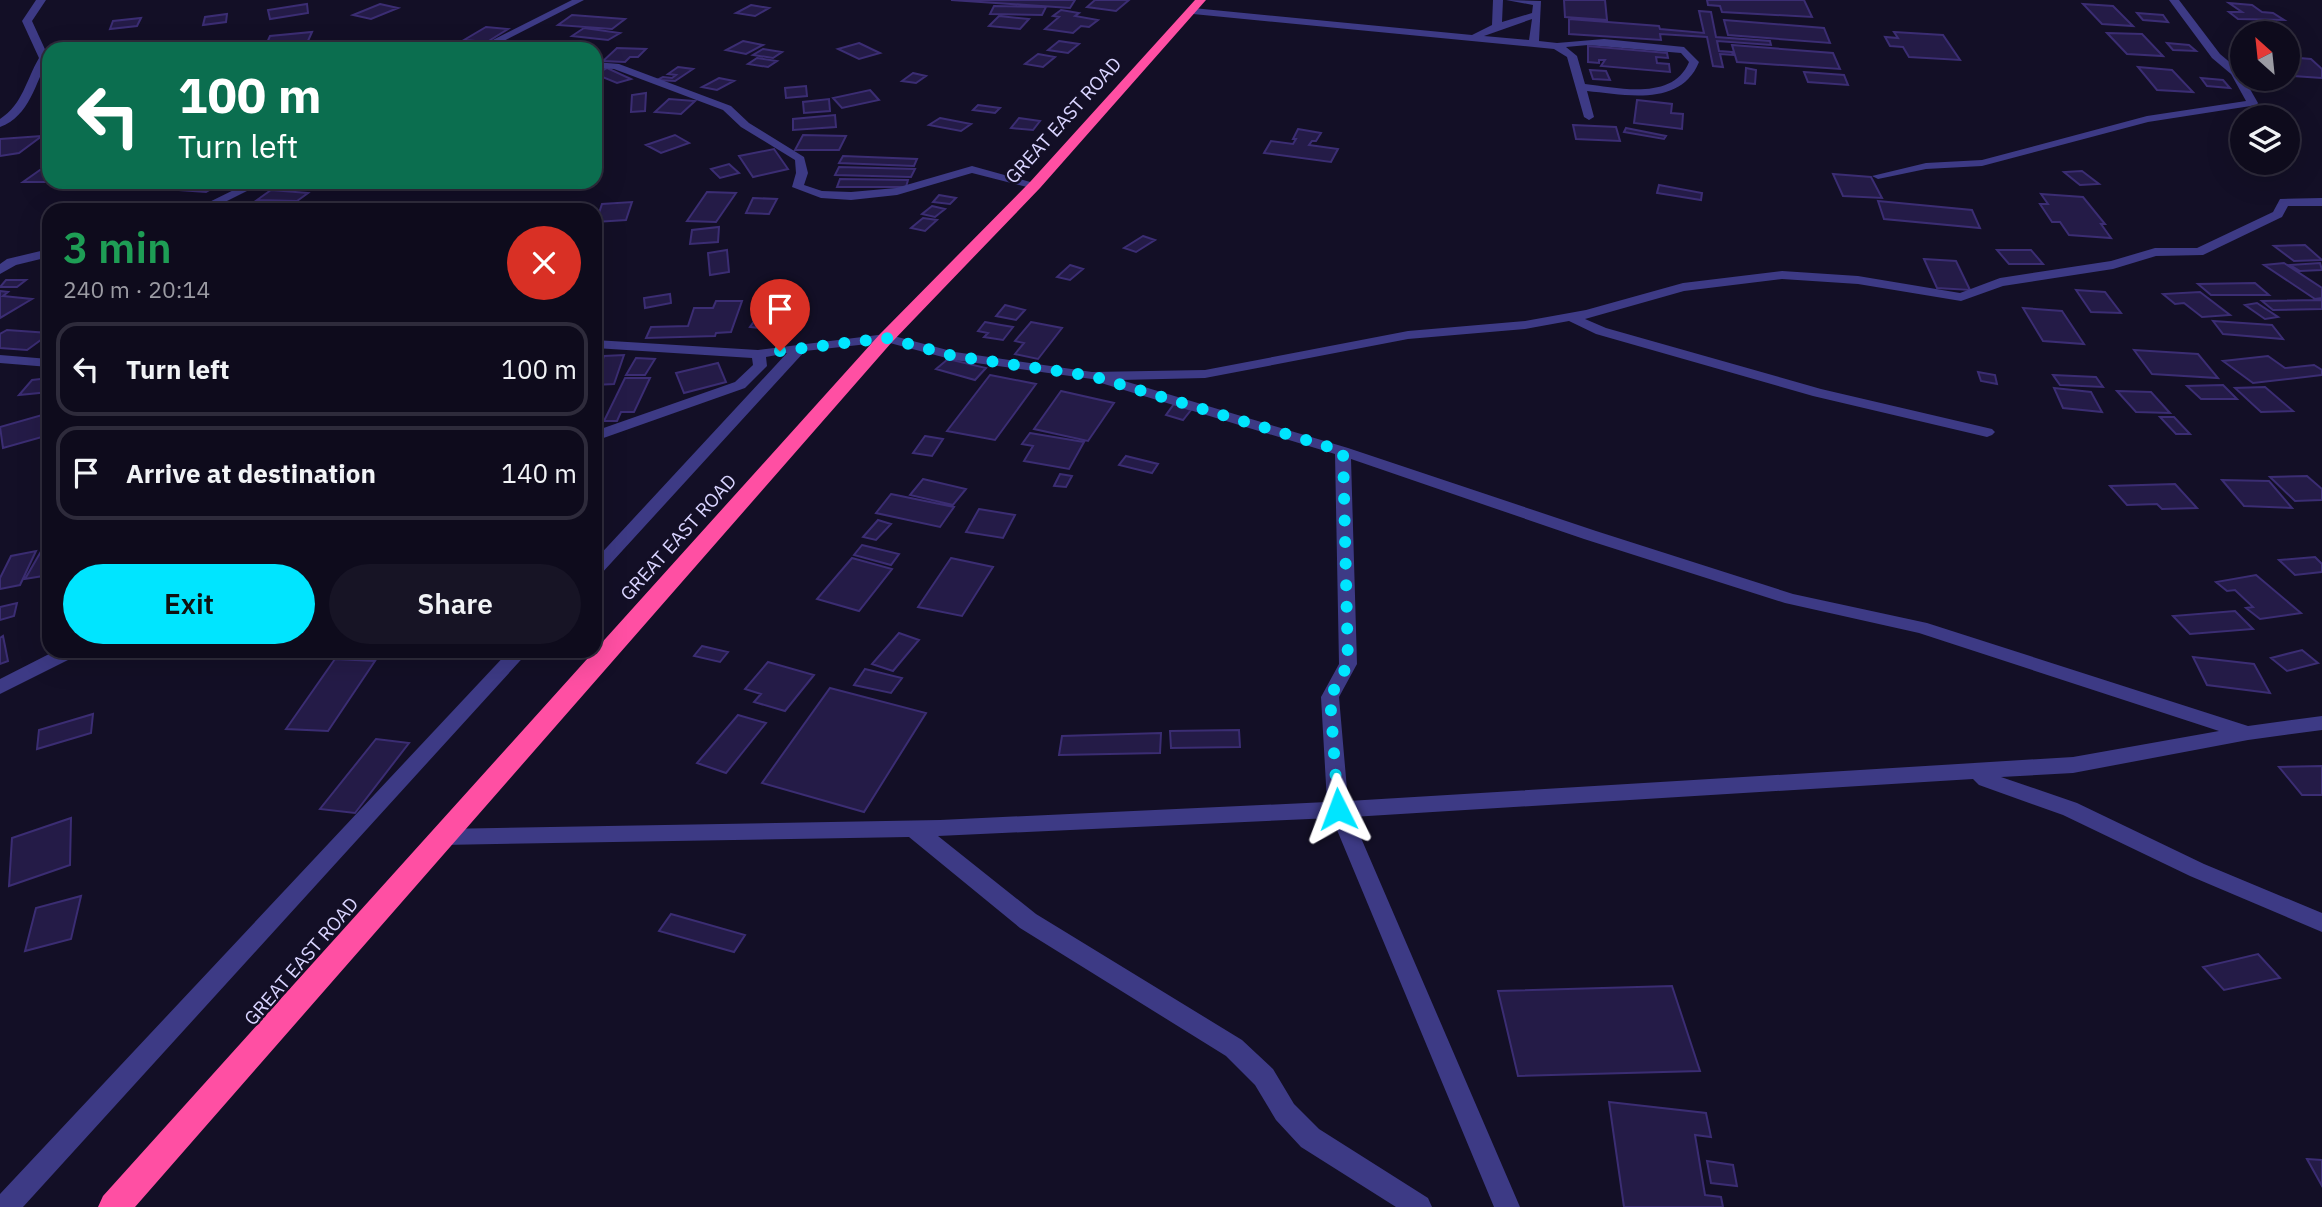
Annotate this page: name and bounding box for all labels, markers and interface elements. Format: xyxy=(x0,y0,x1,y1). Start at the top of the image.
north arrow xyxy=(2230,21,2300,91)
map controls xyxy=(2230,21,2300,175)
street label: GREAT EAST ROAD xyxy=(1000,52,1126,188)
text: 100 m xyxy=(178,63,322,126)
icon: left xyxy=(63,70,154,161)
button: layers xyxy=(2230,105,2300,175)
text: Turn left xyxy=(178,125,298,167)
text: 3 min xyxy=(63,220,172,275)
button: close xyxy=(507,226,581,300)
text: 240 m · 20:14 xyxy=(63,274,210,304)
pin xyxy=(750,279,810,351)
icon: arrive xyxy=(761,290,799,328)
icon: left xyxy=(67,350,105,388)
text: Turn left xyxy=(126,352,229,386)
text: 100 m xyxy=(501,352,577,386)
icon: arrive xyxy=(67,454,105,492)
text: Arrive at destination xyxy=(126,456,376,490)
text: 140 m xyxy=(501,456,577,490)
street label: GREAT EAST ROAD xyxy=(615,469,741,605)
button: Exit xyxy=(63,564,315,644)
button: Share xyxy=(329,564,581,644)
position arrow xyxy=(1301,772,1375,846)
street label: GREAT EAST ROAD xyxy=(239,892,363,1030)

